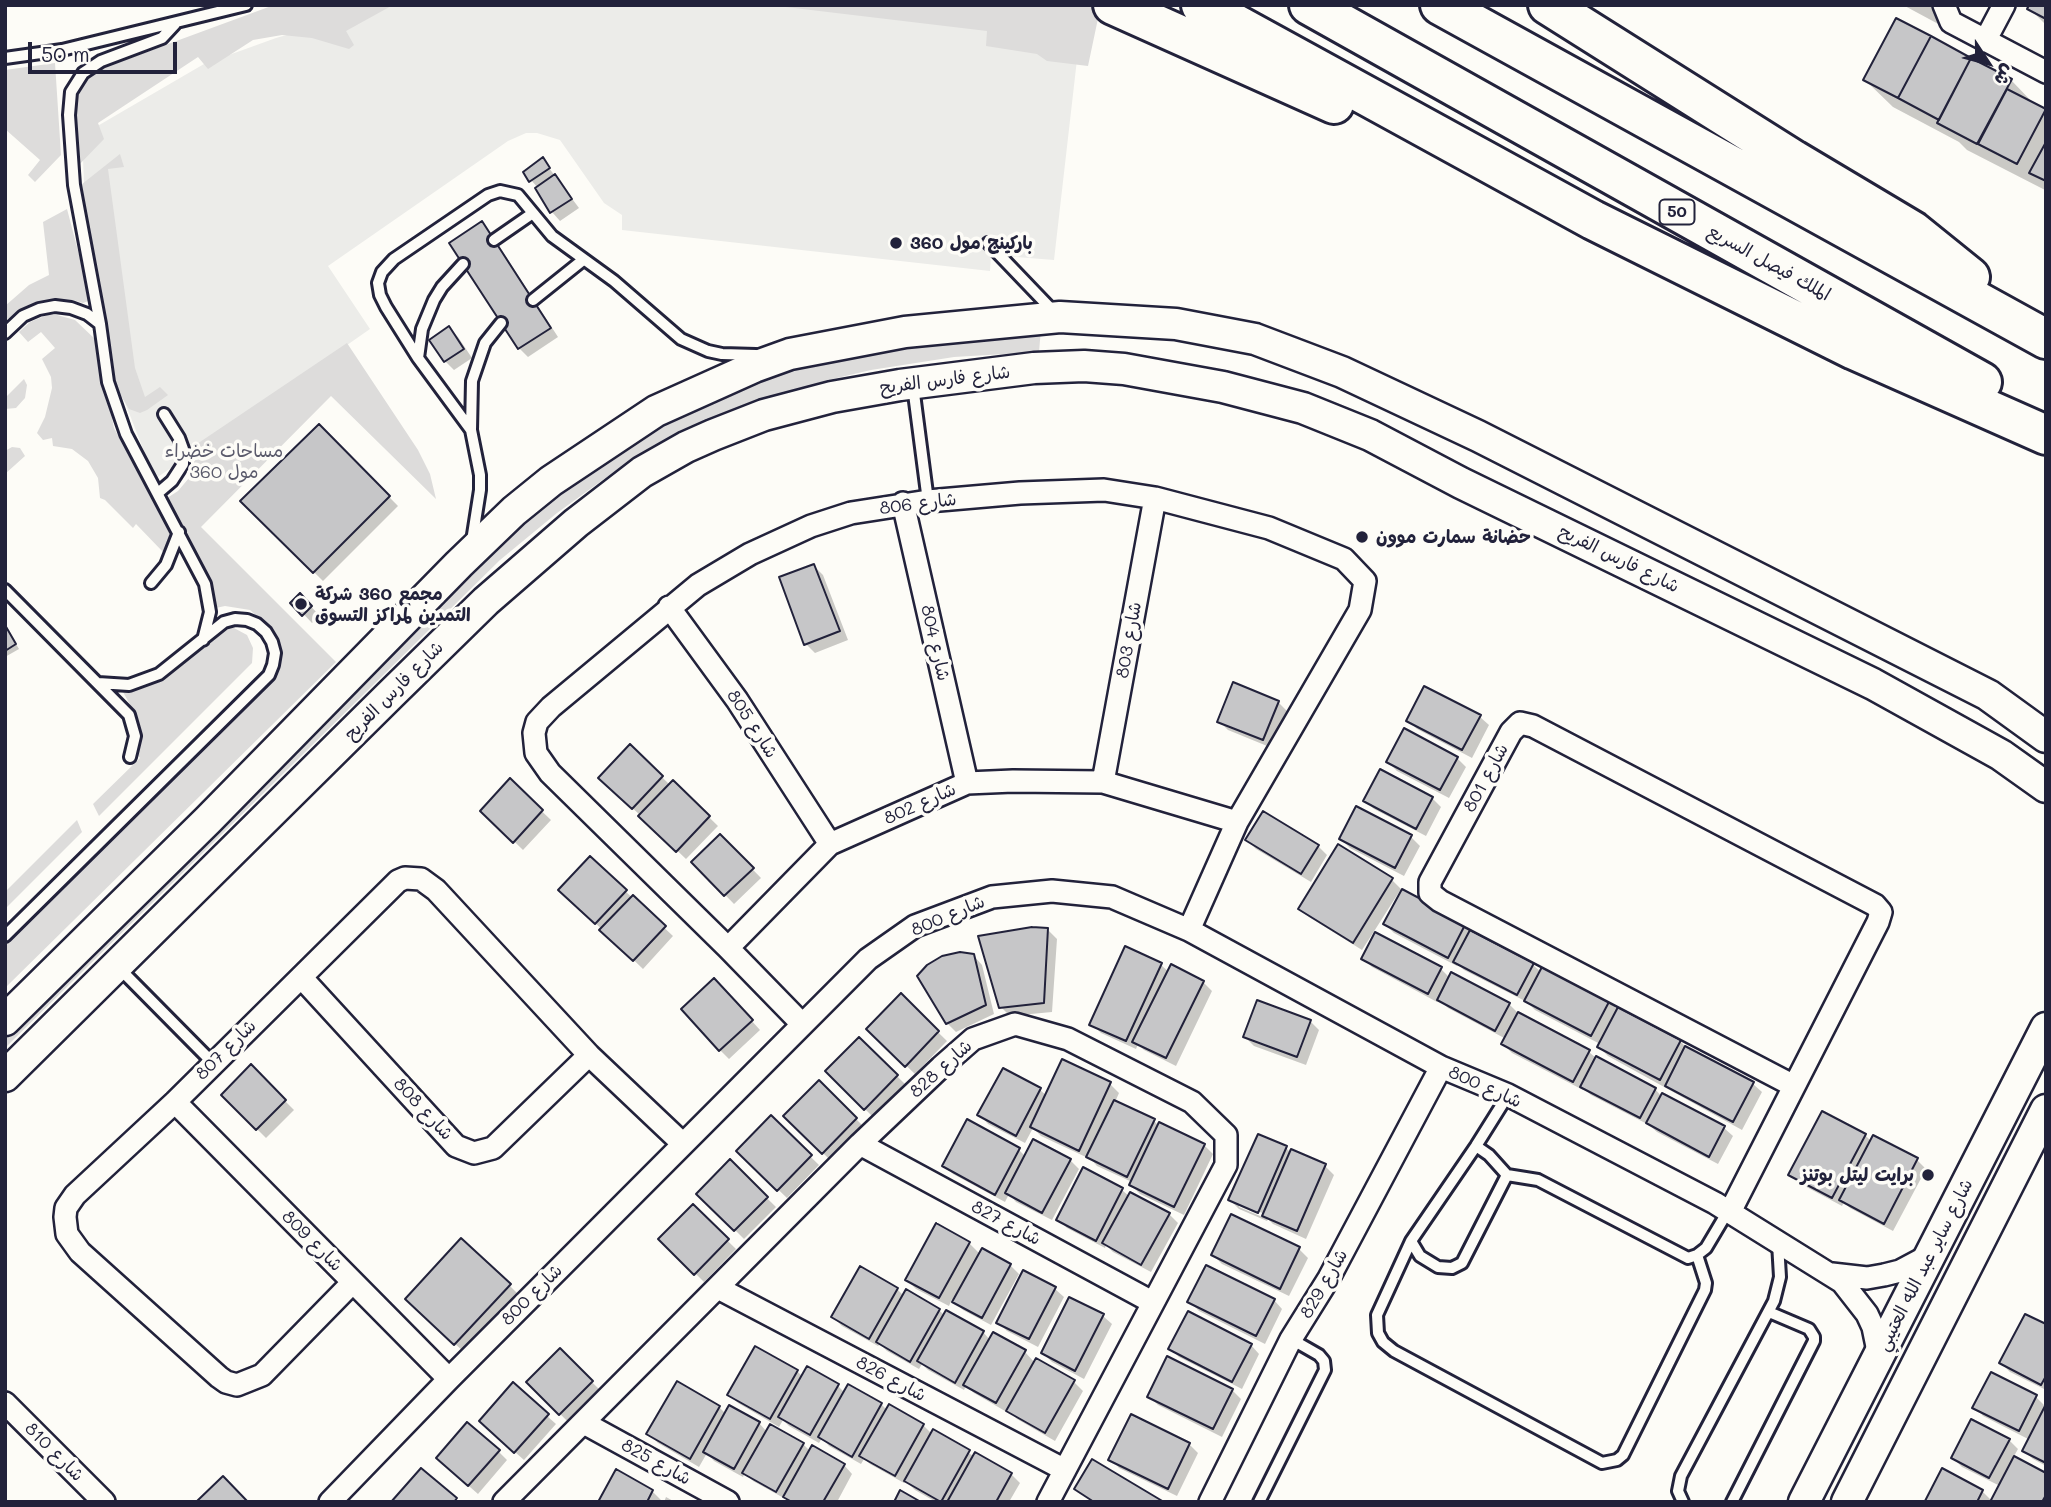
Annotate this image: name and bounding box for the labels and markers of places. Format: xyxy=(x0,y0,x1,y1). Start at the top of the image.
place label: باركينج مول 360 xyxy=(910,232,1033,254)
marker: باركينج مول 360 xyxy=(888,235,904,251)
place label: حضانة سمارت موون xyxy=(1376,526,1531,548)
marker: حضانة سمارت موون xyxy=(1354,529,1370,545)
place label: مجمع 360 شركة التمدين لمراكز التسوق xyxy=(315,583,471,626)
marker: مجمع 360 شركة التمدين لمراكز التسوق xyxy=(293,596,309,612)
place label: برايت ليتل بوتنز xyxy=(1801,1164,1914,1186)
marker: برايت ليتل بوتنز xyxy=(1920,1167,1936,1183)

